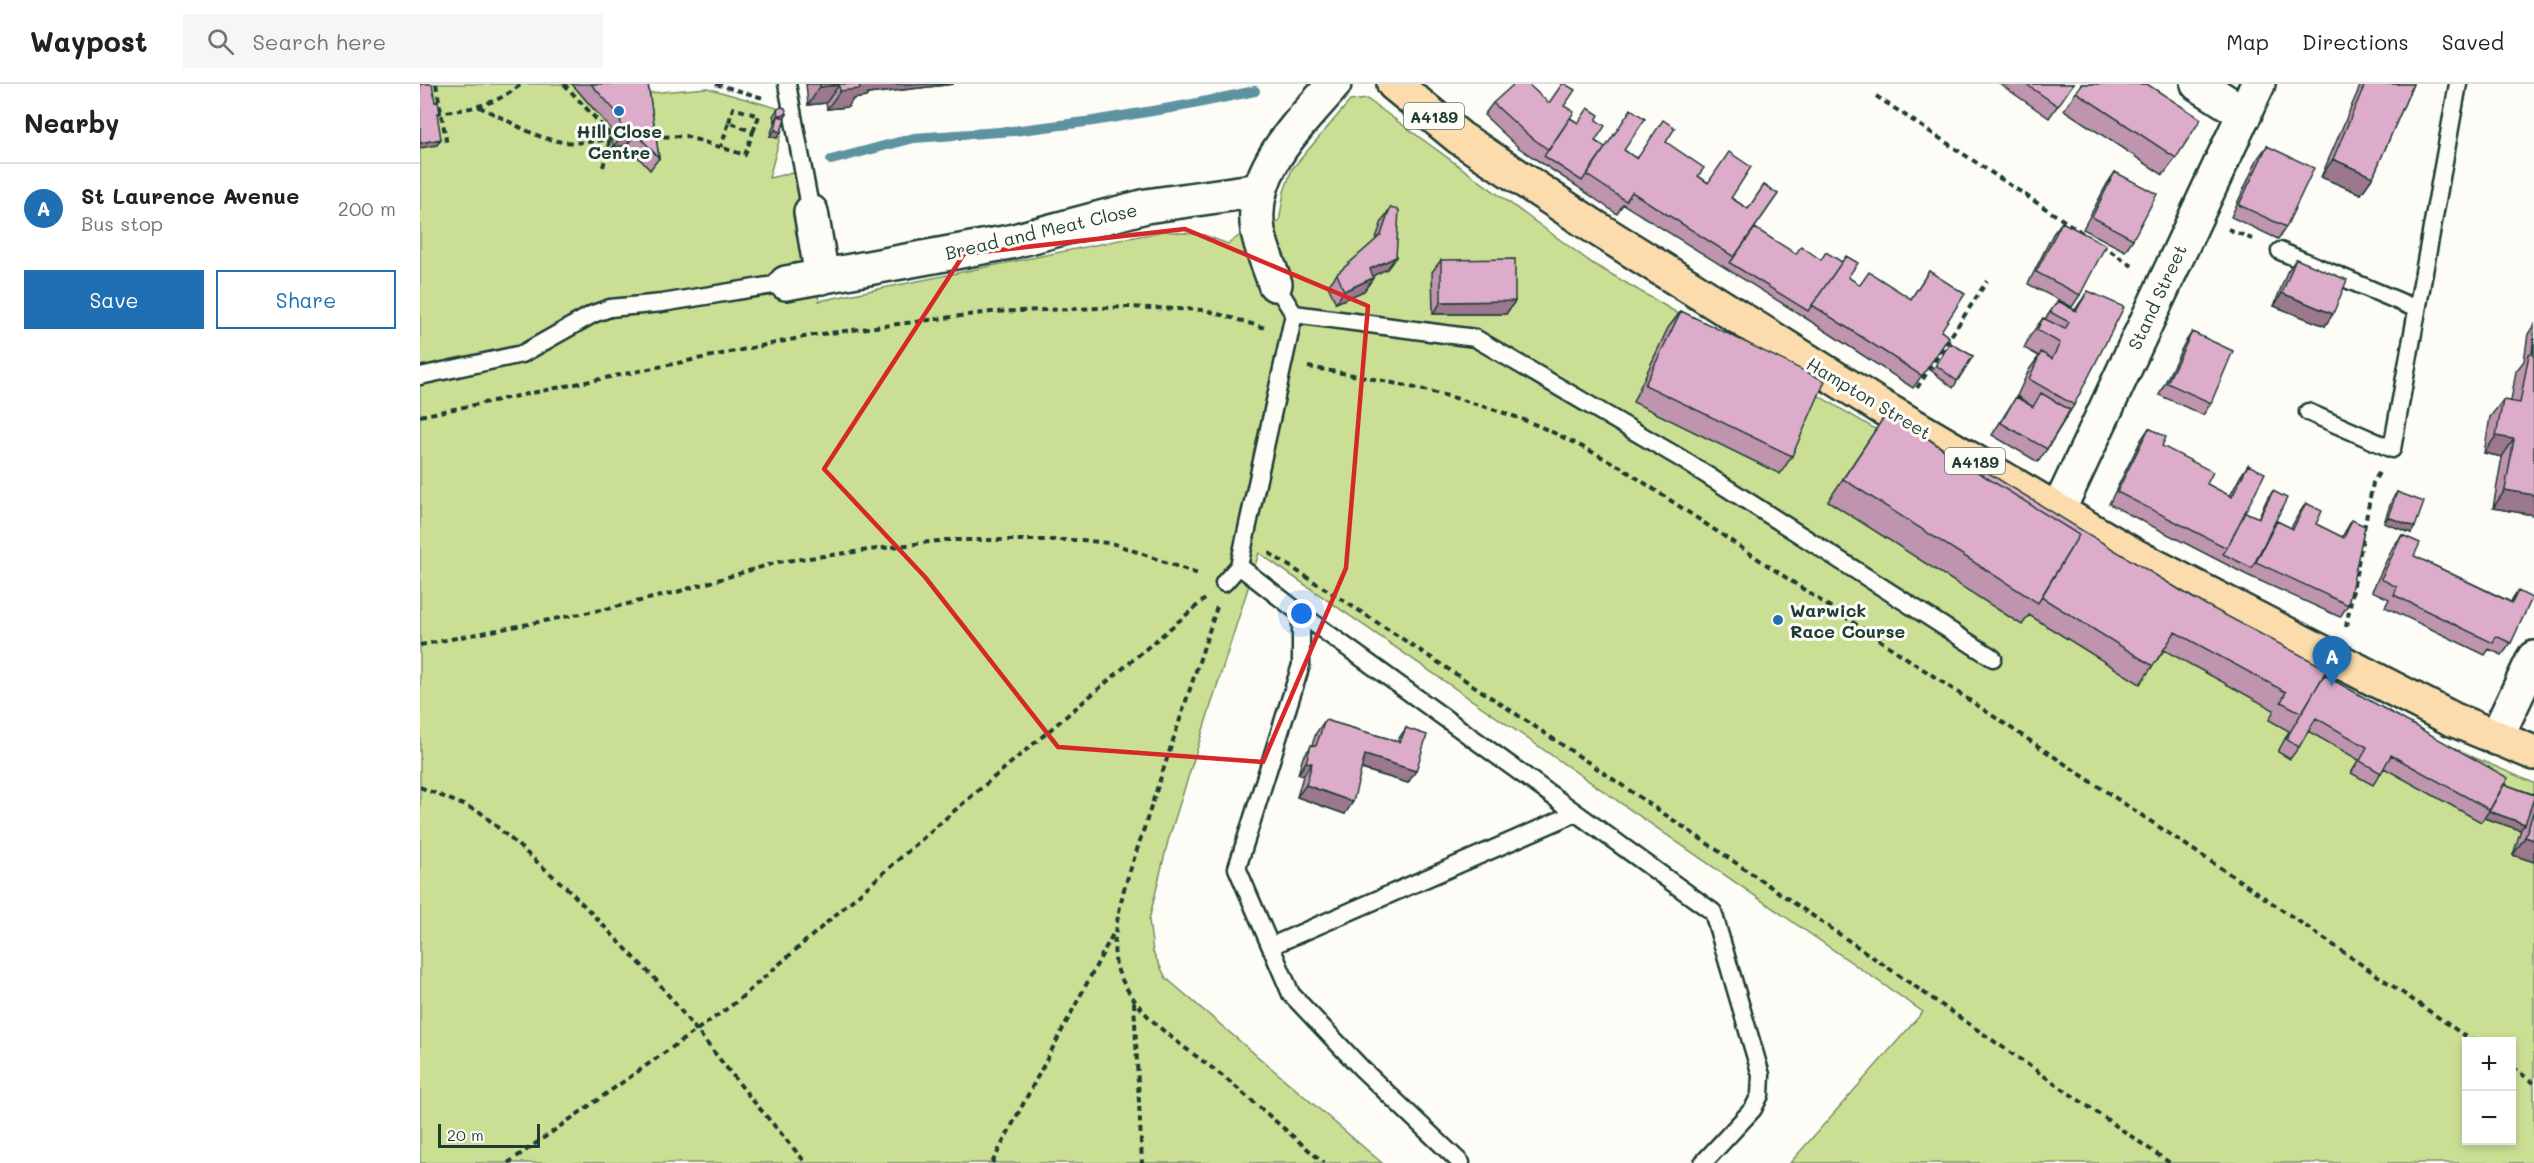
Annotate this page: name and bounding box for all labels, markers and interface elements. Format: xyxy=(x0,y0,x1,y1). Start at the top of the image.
search box xyxy=(183,14,603,68)
text: Waypost xyxy=(30,23,147,59)
icon: search xyxy=(204,25,237,58)
text: Search here xyxy=(252,27,386,56)
text: Map xyxy=(2226,28,2269,55)
text: Directions xyxy=(2302,28,2409,55)
text: Saved xyxy=(2442,28,2504,55)
road number: A4189 xyxy=(1404,103,1464,129)
marker: Hill Close Centre xyxy=(612,104,626,118)
text: Nearby xyxy=(24,106,119,140)
place label: Hill Close Centre xyxy=(576,119,662,164)
text: St Laurence Avenue xyxy=(81,181,299,210)
text: A xyxy=(37,195,50,221)
text: 200 m xyxy=(338,195,396,221)
street label: Bread and Meat Close xyxy=(943,197,1139,265)
text: Bus stop xyxy=(81,210,163,236)
street label: Stand Street xyxy=(2122,240,2192,354)
button: Save xyxy=(24,270,204,329)
button: Share xyxy=(216,270,396,329)
street label: Hampton Street xyxy=(1802,351,1936,445)
road number: A4189 xyxy=(1945,448,2005,474)
place label: Warwick Race Course xyxy=(1790,598,1906,643)
your location xyxy=(1287,599,1316,628)
marker: Warwick Race Course xyxy=(1771,613,1785,627)
pin: A xyxy=(2312,636,2352,686)
map controls xyxy=(2462,1037,2516,1145)
button: + xyxy=(2462,1037,2516,1091)
button: − xyxy=(2462,1091,2516,1145)
scale bar xyxy=(438,1121,540,1148)
text: 20 m xyxy=(447,1124,484,1145)

